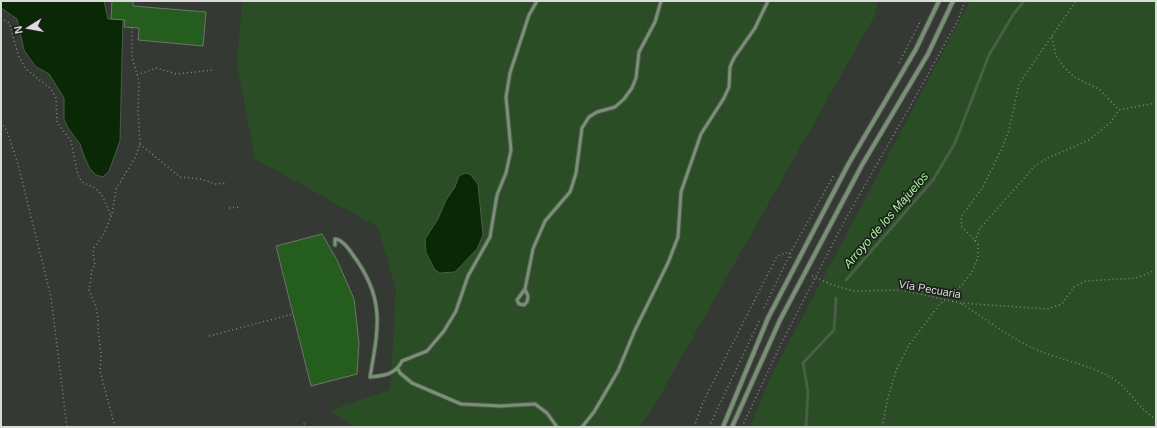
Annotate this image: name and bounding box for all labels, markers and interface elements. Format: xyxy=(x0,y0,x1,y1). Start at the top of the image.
north arrow xyxy=(8,8,48,48)
text: N xyxy=(12,25,25,35)
water label: Arroyo de los Majuelos xyxy=(840,169,931,271)
street label: Vía Pecuaria xyxy=(898,278,963,301)

